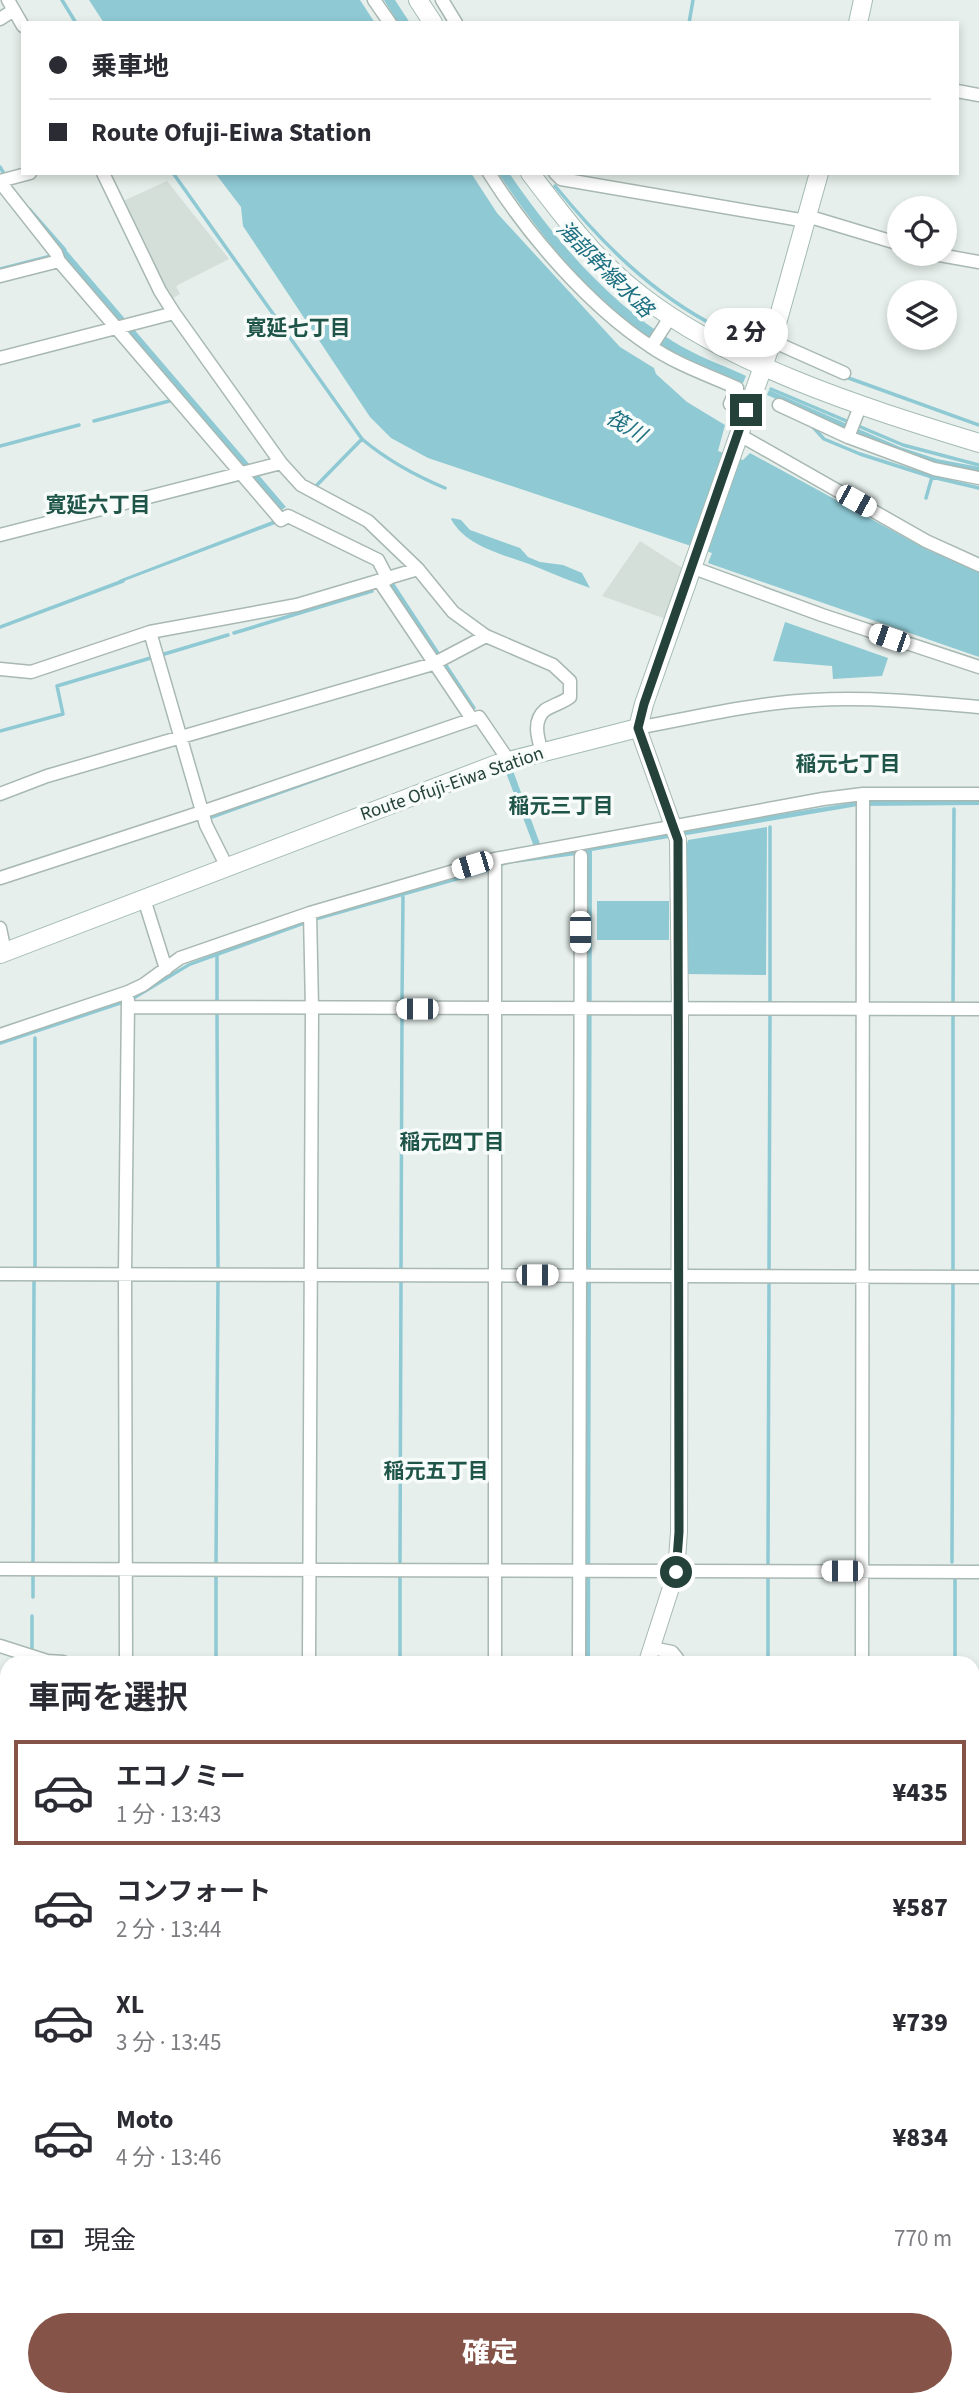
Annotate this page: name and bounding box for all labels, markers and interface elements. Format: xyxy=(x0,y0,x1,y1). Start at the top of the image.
text: 乗車地 xyxy=(91,48,169,85)
text: Route Ofuji-Eiwa Station xyxy=(91,114,372,151)
map controls xyxy=(887,196,957,350)
button: locate xyxy=(887,196,957,266)
water label: 海部幹線水路 xyxy=(550,214,662,326)
button: layers xyxy=(887,280,957,350)
callout: 2 分 xyxy=(704,308,788,358)
district label: 寛延七丁目 xyxy=(246,313,351,343)
text: 2 分 xyxy=(726,316,766,349)
route end xyxy=(730,394,762,426)
water label: 筏川 xyxy=(600,402,653,451)
car xyxy=(833,482,880,520)
district label: 寛延六丁目 xyxy=(46,490,151,520)
car xyxy=(866,621,913,655)
street label: Route Ofuji-Eiwa Station xyxy=(356,740,548,828)
district label: 稲元七丁目 xyxy=(796,749,901,779)
district label: 稲元三丁目 xyxy=(509,791,614,821)
car xyxy=(449,849,496,881)
car xyxy=(570,911,591,953)
car xyxy=(397,999,439,1020)
district label: 稲元四丁目 xyxy=(400,1127,505,1157)
car xyxy=(517,1265,559,1286)
district label: 稲元五丁目 xyxy=(384,1456,489,1486)
route start xyxy=(660,1556,692,1588)
car xyxy=(822,1561,864,1582)
text: 車両を選択 xyxy=(28,1675,188,1721)
text: エコノミー xyxy=(116,1758,246,1795)
icon: car xyxy=(32,1761,95,1824)
text: ¥435 xyxy=(892,1774,948,1811)
text: 1 分 · 13:43 xyxy=(116,1798,221,1831)
text: コンフォート xyxy=(116,1873,271,1910)
icon: car xyxy=(32,1876,95,1939)
text: ¥587 xyxy=(892,1889,948,1926)
text: 2 分 · 13:44 xyxy=(116,1913,221,1946)
text: XL xyxy=(116,1986,144,2023)
icon: car xyxy=(32,1991,95,2054)
text: ¥739 xyxy=(892,2004,948,2041)
text: 3 分 · 13:45 xyxy=(116,2026,221,2059)
text: Moto xyxy=(116,2101,173,2138)
icon: car xyxy=(32,2106,95,2169)
text: ¥834 xyxy=(892,2119,948,2156)
text: 4 分 · 13:46 xyxy=(116,2141,221,2174)
icon: cash xyxy=(28,2220,66,2258)
text: 現金 xyxy=(84,2222,136,2259)
text: 770 m xyxy=(894,2222,952,2255)
button: 確定 xyxy=(28,2313,952,2393)

